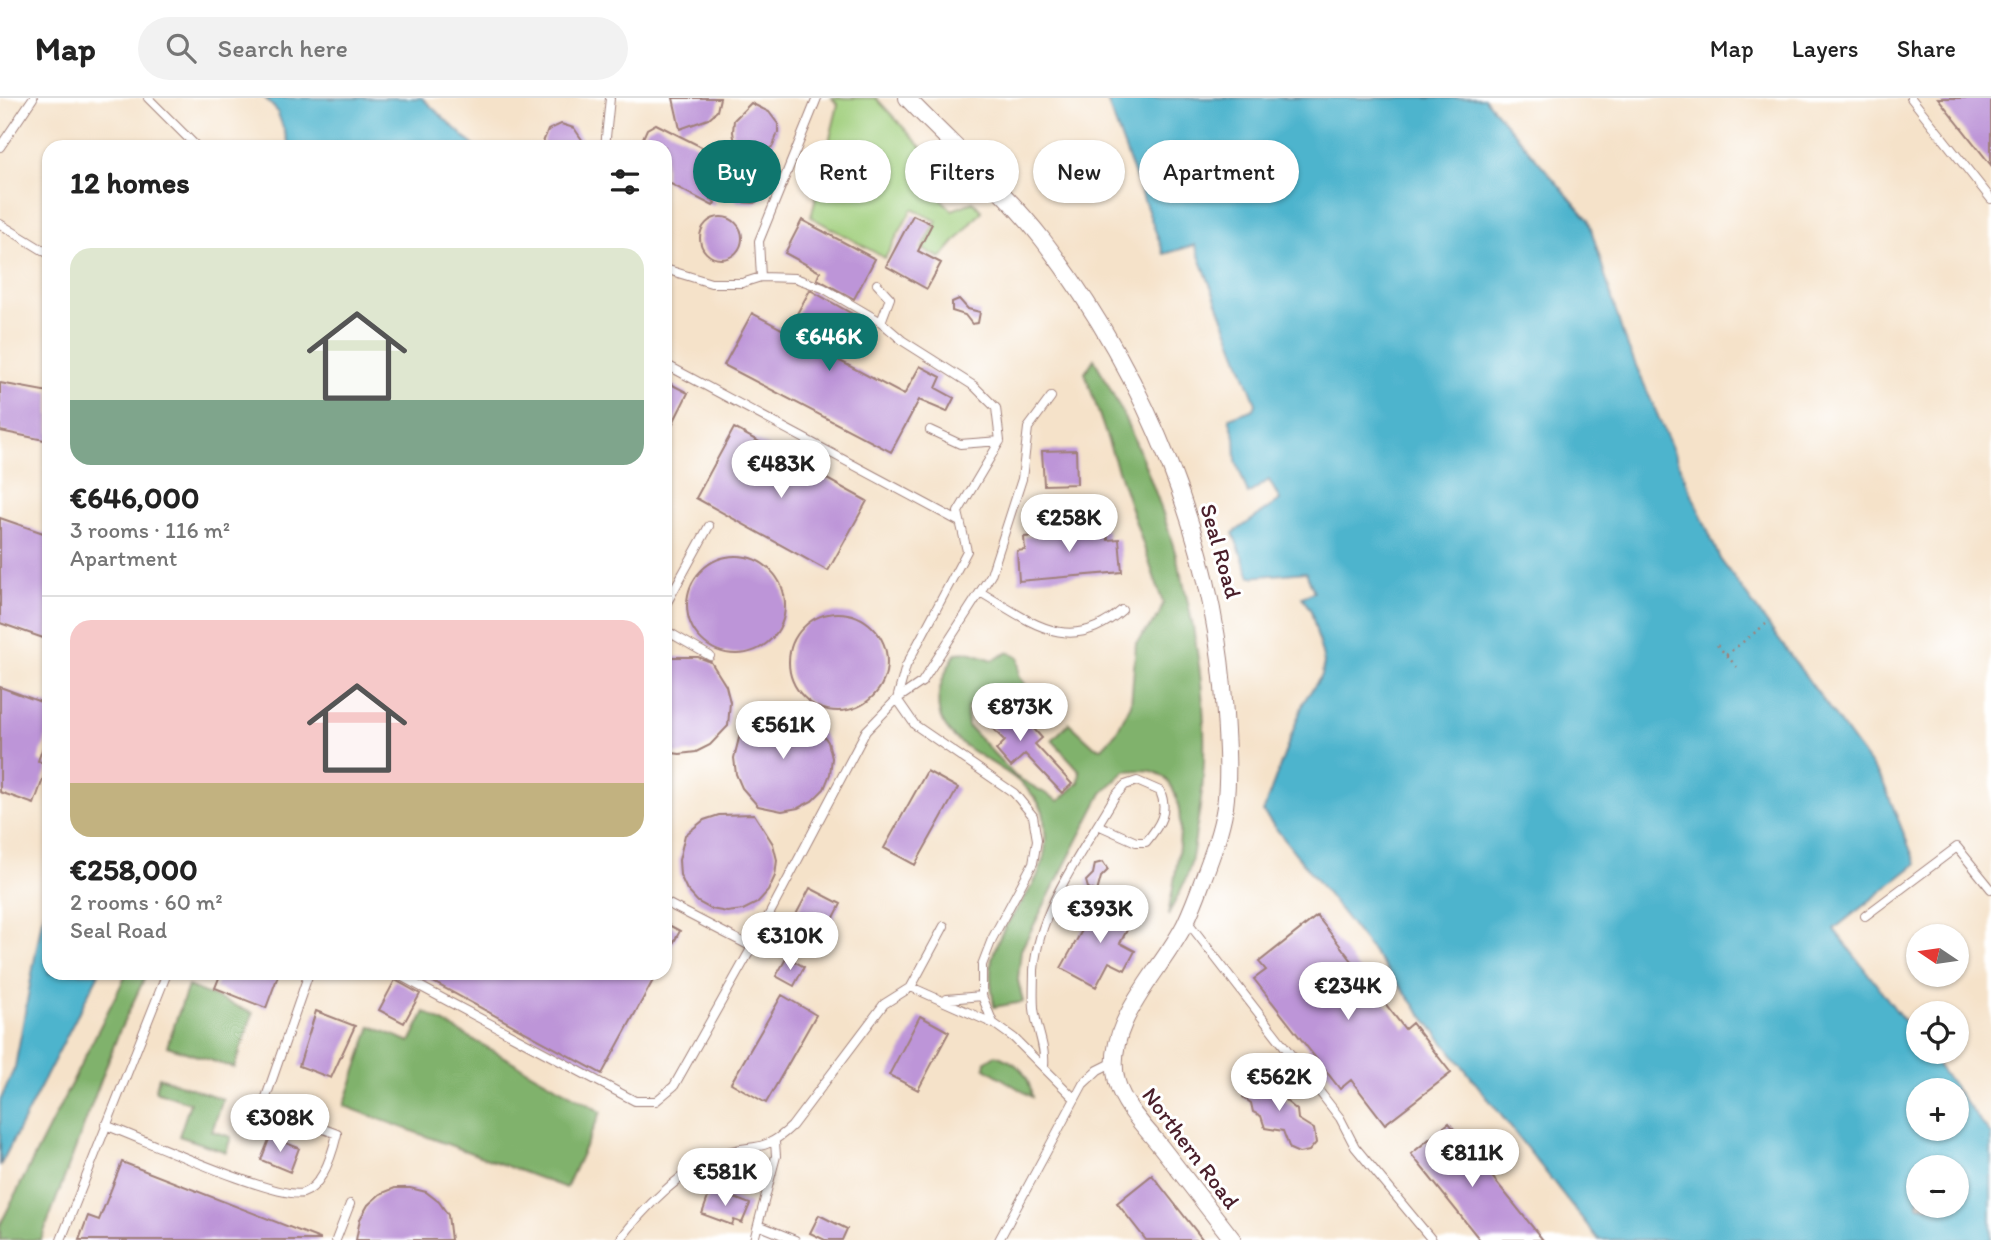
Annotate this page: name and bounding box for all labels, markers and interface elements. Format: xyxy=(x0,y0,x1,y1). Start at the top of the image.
search box xyxy=(138,17,628,80)
text: Map xyxy=(35,29,96,68)
icon: search xyxy=(162,29,200,67)
text: Search here xyxy=(218,32,348,64)
text: Map xyxy=(1710,34,1754,63)
text: Layers xyxy=(1792,34,1859,63)
text: Share xyxy=(1897,34,1956,63)
chip: Buy xyxy=(693,140,781,203)
chip: Rent xyxy=(795,140,891,203)
chip: Filters xyxy=(905,140,1019,203)
chip: New xyxy=(1033,140,1125,203)
chip: Apartment xyxy=(1139,140,1299,203)
icon: filters xyxy=(606,163,644,201)
text: 12 homes xyxy=(70,164,190,201)
icon: home xyxy=(294,293,420,419)
pin: €646K xyxy=(780,314,878,373)
text: €646K xyxy=(796,322,862,350)
pin: €483K xyxy=(732,440,830,500)
text: €483K xyxy=(748,449,814,477)
text: €646,000 xyxy=(70,479,199,516)
pin: €258K xyxy=(1020,494,1118,554)
street label: Seal Road xyxy=(1194,500,1248,602)
text: €258K xyxy=(1037,503,1101,531)
text: 3 rooms · 116 m² xyxy=(70,516,230,544)
text: Apartment xyxy=(70,544,177,572)
icon: home xyxy=(294,665,420,791)
pin: €873K xyxy=(971,684,1069,743)
text: €873K xyxy=(988,692,1052,720)
pin: €561K xyxy=(734,702,832,761)
text: €561K xyxy=(752,710,814,738)
text: €258,000 xyxy=(70,851,198,888)
pin: €393K xyxy=(1051,886,1149,945)
text: 2 rooms · 60 m² xyxy=(70,888,223,916)
text: €393K xyxy=(1068,894,1132,922)
pin: €310K xyxy=(741,912,839,972)
text: Seal Road xyxy=(70,916,167,944)
text: €310K xyxy=(757,921,823,949)
north arrow xyxy=(1906,924,1969,987)
map controls xyxy=(1906,924,1969,1218)
pin: €234K xyxy=(1299,962,1397,1022)
text: €234K xyxy=(1315,971,1381,999)
button: locate xyxy=(1906,1001,1969,1064)
pin: €562K xyxy=(1230,1054,1328,1113)
text: €562K xyxy=(1247,1062,1311,1090)
button: + xyxy=(1906,1078,1969,1141)
street label: Northern Road xyxy=(1136,1082,1246,1215)
pin: €308K xyxy=(231,1094,329,1154)
text: €308K xyxy=(246,1103,314,1131)
pin: €811K xyxy=(1423,1130,1521,1189)
text: €811K xyxy=(1441,1138,1503,1166)
pin: €581K xyxy=(676,1148,774,1208)
button: − xyxy=(1906,1155,1969,1218)
text: €581K xyxy=(693,1157,757,1185)

